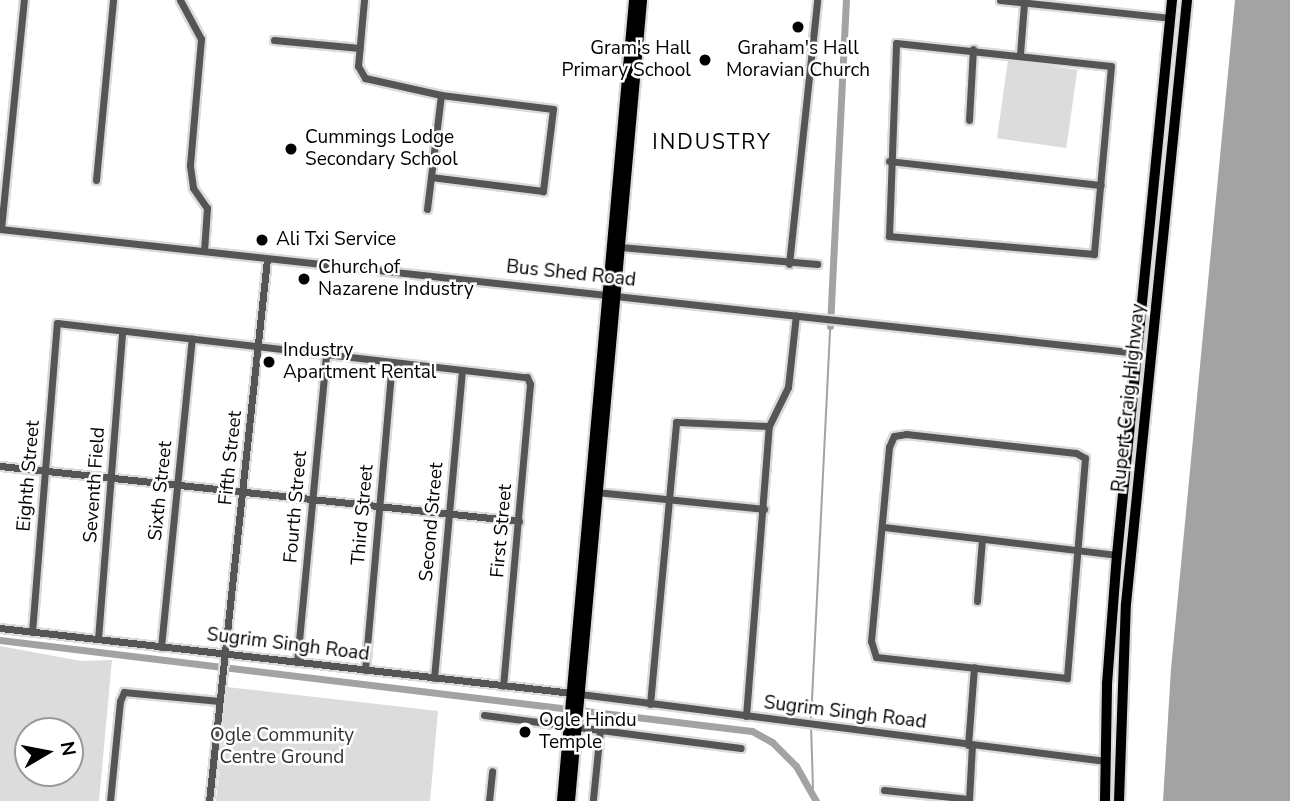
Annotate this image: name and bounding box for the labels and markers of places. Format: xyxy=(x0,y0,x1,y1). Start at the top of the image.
marker: Graham's Hall Moravian Church xyxy=(790,19,806,35)
place label: Gram's Hall Primary School xyxy=(562,38,691,82)
place label: Graham's Hall Moravian Church xyxy=(726,38,870,82)
marker: Gram's Hall Primary School xyxy=(697,52,713,68)
place label: Cummings Lodge Secondary School xyxy=(305,127,458,171)
marker: Cummings Lodge Secondary School xyxy=(283,141,299,157)
place label: Ali Txi Service xyxy=(276,229,396,251)
marker: Ali Txi Service xyxy=(254,232,270,248)
place label: Church of Nazarene Industry xyxy=(318,257,474,301)
marker: Church of Nazarene Industry xyxy=(296,271,312,287)
place label: Industry Apartment Rental xyxy=(283,340,436,384)
marker: Industry Apartment Rental xyxy=(261,354,277,370)
place label: Ogle Hindu Temple xyxy=(539,710,637,754)
marker: Ogle Hindu Temple xyxy=(517,724,533,740)

